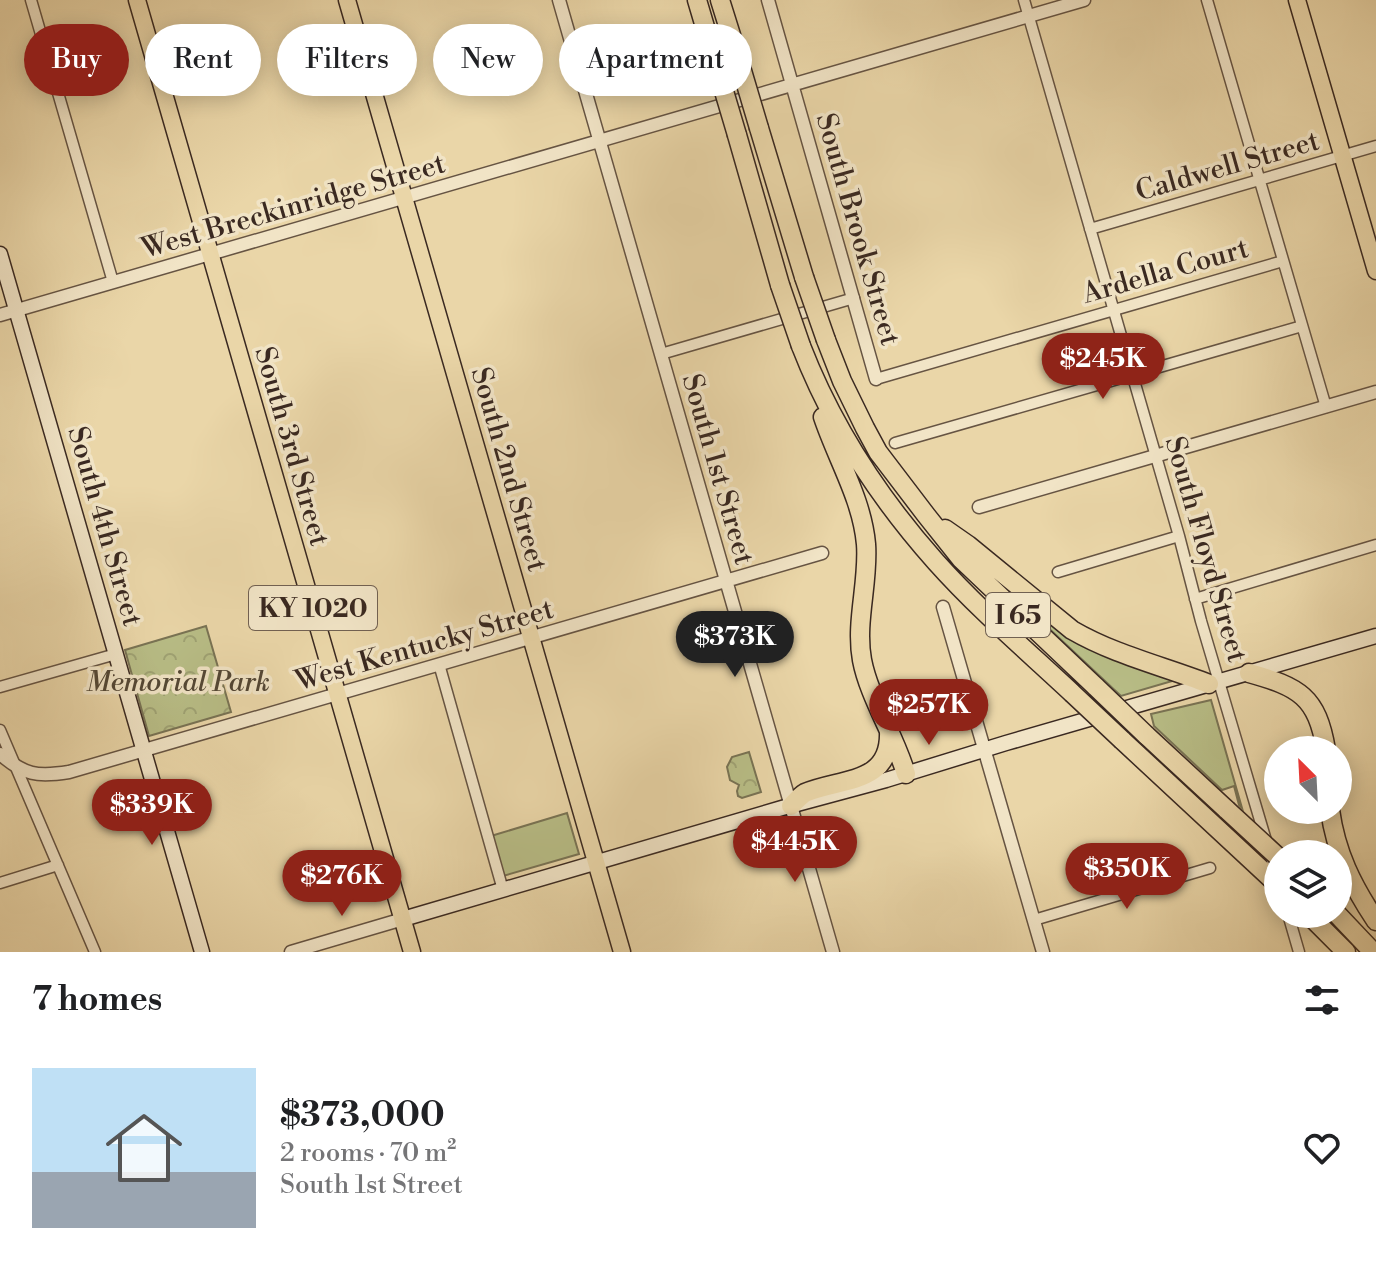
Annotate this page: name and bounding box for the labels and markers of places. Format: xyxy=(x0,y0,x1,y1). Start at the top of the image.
pin: $245K xyxy=(1047,333,1159,401)
pin: $373K xyxy=(679,611,791,679)
pin: $257K xyxy=(873,679,985,747)
pin: $339K xyxy=(96,779,208,847)
pin: $445K xyxy=(739,816,851,884)
pin: $350K xyxy=(1071,843,1183,911)
pin: $276K xyxy=(286,850,398,918)

